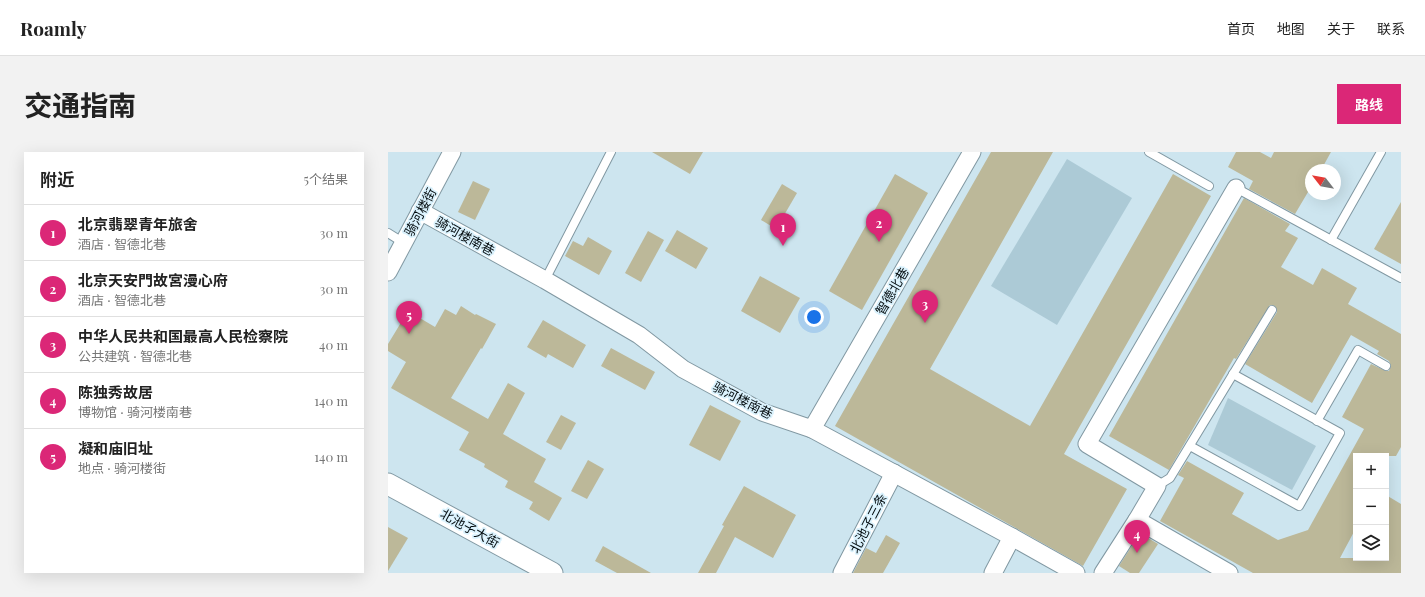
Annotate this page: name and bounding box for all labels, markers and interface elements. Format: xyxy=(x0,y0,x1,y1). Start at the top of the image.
text: Roamly xyxy=(20,15,87,41)
text: 首页 xyxy=(1227,19,1255,38)
text: 地图 xyxy=(1277,19,1305,38)
text: 关于 xyxy=(1327,19,1355,38)
text: 联系 xyxy=(1377,19,1405,38)
button: 路线 xyxy=(1337,84,1401,124)
text: 交通指南 xyxy=(24,86,136,123)
north arrow xyxy=(1305,164,1341,200)
text: 附近 xyxy=(40,168,74,190)
text: 5个结果 xyxy=(304,170,348,187)
street label: 骑河楼街 xyxy=(400,185,439,239)
pin: 2 xyxy=(866,209,892,242)
street label: 骑河楼南巷 xyxy=(433,212,498,259)
pin: 1 xyxy=(770,213,796,246)
text: 北京翡翠青年旅舍 xyxy=(78,214,198,234)
text: 1 xyxy=(51,224,55,241)
text: 30 m xyxy=(320,224,348,241)
text: 酒店 · 智德北巷 xyxy=(78,235,166,252)
street label: 智德北巷 xyxy=(871,264,912,318)
text: 北京天安門故宮漫心府 xyxy=(78,270,228,290)
text: 2 xyxy=(50,280,56,297)
text: 30 m xyxy=(320,280,348,297)
pin: 3 xyxy=(912,290,938,323)
text: 酒店 · 智德北巷 xyxy=(78,291,166,308)
pin: 5 xyxy=(396,301,422,334)
your location xyxy=(804,307,824,327)
text: 中华人民共和国最高人民检察院 xyxy=(78,326,288,346)
text: 3 xyxy=(50,336,56,353)
text: 40 m xyxy=(319,336,348,353)
text: 公共建筑 · 智德北巷 xyxy=(78,347,192,364)
street label: 骑河楼南巷 xyxy=(710,377,776,422)
text: 陈独秀故居 xyxy=(78,382,153,402)
text: 4 xyxy=(50,392,56,409)
text: 140 m xyxy=(314,392,348,409)
text: 博物馆 · 骑河楼南巷 xyxy=(78,403,192,420)
text: 凝和庙旧址 xyxy=(78,438,153,458)
text: 5 xyxy=(50,448,56,465)
text: 140 m xyxy=(314,448,348,465)
map controls xyxy=(1353,453,1389,561)
button: + xyxy=(1353,453,1389,489)
text: 地点 · 骑河楼街 xyxy=(78,459,166,476)
button: − xyxy=(1353,489,1389,525)
street label: 北池子三条 xyxy=(845,490,890,556)
street label: 北池子大街 xyxy=(438,504,503,551)
pin: 4 xyxy=(1124,520,1150,553)
button: layers xyxy=(1353,525,1389,561)

